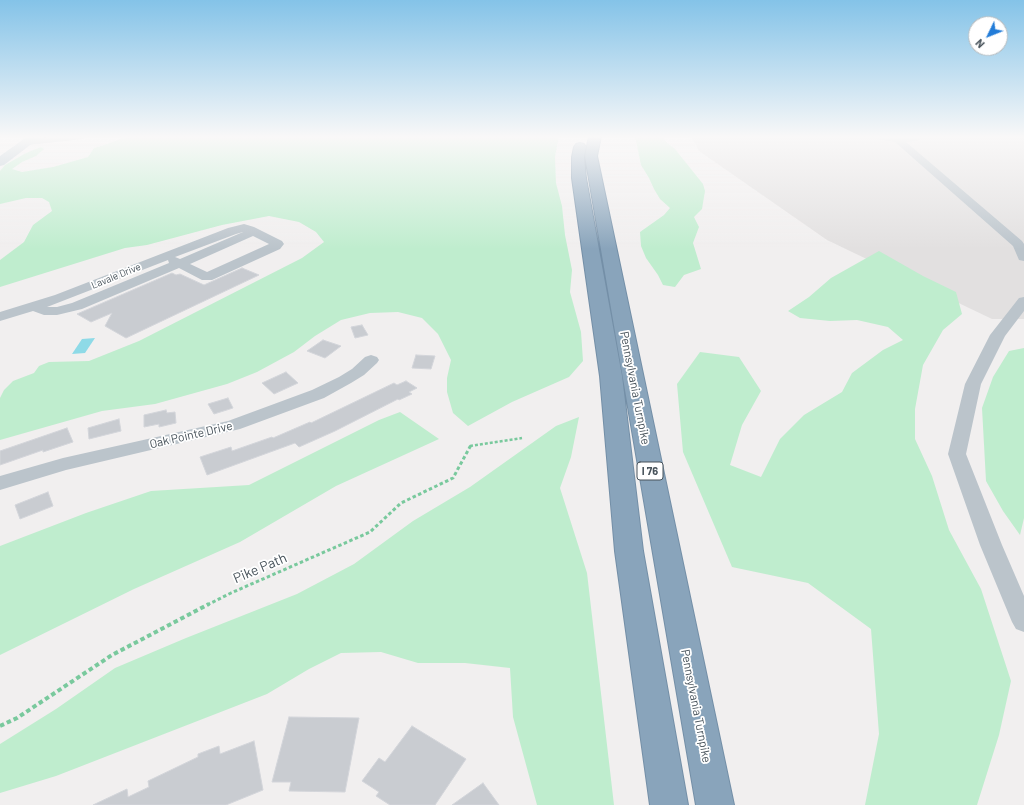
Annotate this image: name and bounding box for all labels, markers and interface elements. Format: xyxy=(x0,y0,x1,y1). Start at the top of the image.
north arrow xyxy=(968,16,1008,56)
text: N xyxy=(972,37,987,51)
street label: Lavale Drive xyxy=(89,261,143,291)
street label: Pennsylvania Turnpike xyxy=(617,330,653,446)
street label: Oak Pointe Drive xyxy=(148,418,234,452)
road number: I 76 xyxy=(637,462,663,480)
street label: Pike Path xyxy=(231,549,289,587)
street label: Pennsylvania Turnpike xyxy=(678,648,714,764)

